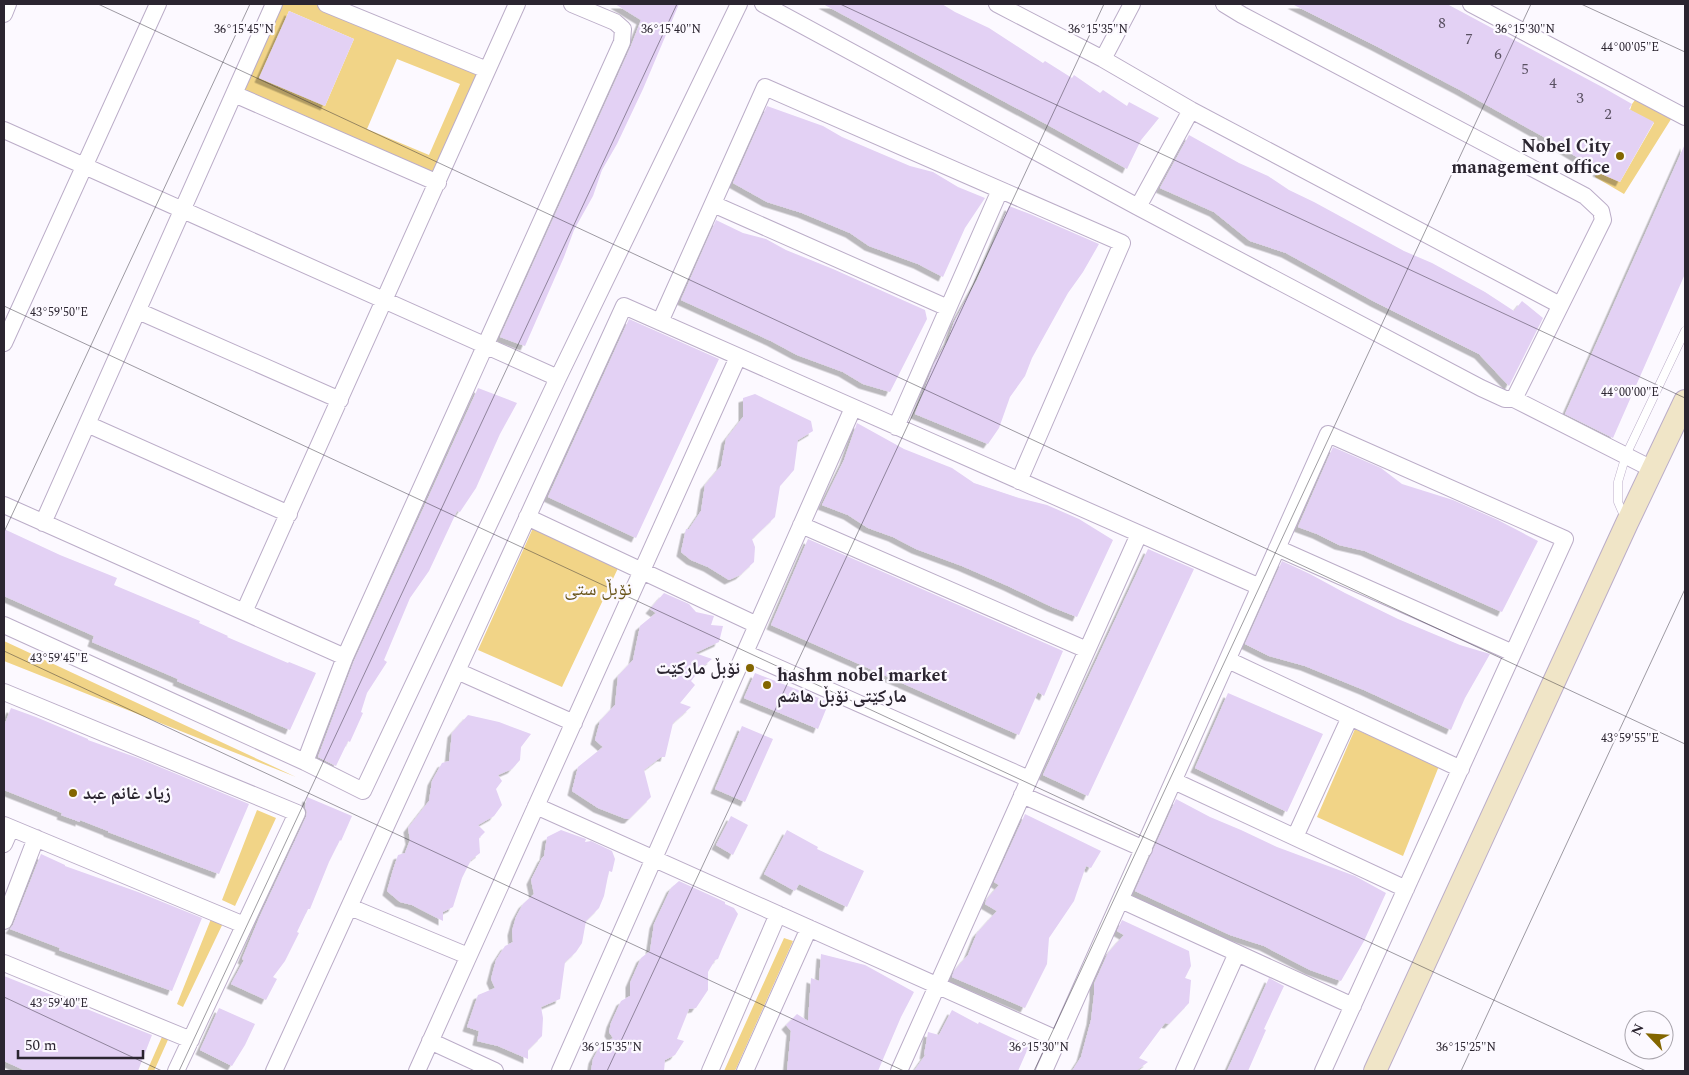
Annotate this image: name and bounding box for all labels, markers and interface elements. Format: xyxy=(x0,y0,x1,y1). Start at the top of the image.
house number: 8 xyxy=(1438,12,1446,35)
text: 36°15'45"N xyxy=(214,20,274,39)
text: 36°15'40"N xyxy=(641,20,701,39)
text: 36°15'35"N xyxy=(1068,20,1128,39)
text: 36°15'30"N xyxy=(1495,20,1555,39)
house number: 7 xyxy=(1465,28,1473,51)
text: 44°00'05"E xyxy=(1601,38,1659,57)
house number: 6 xyxy=(1494,43,1502,66)
house number: 5 xyxy=(1521,58,1529,81)
house number: 4 xyxy=(1549,72,1557,95)
house number: 3 xyxy=(1576,87,1584,110)
house number: 2 xyxy=(1604,103,1612,126)
place label: Nobel City management office xyxy=(1451,133,1611,181)
marker: Nobel City management office xyxy=(1614,150,1626,162)
text: 43°59'50"E xyxy=(30,303,88,322)
text: 44°00'00"E xyxy=(1601,383,1659,402)
district label: نۆبڵ ستی xyxy=(564,575,632,604)
text: 43°59'45"E xyxy=(30,649,88,668)
place label: نۆبڵ مارکێت xyxy=(656,655,740,682)
marker: نۆبڵ مارکێت xyxy=(744,662,756,674)
place label: hashm nobel market مارکێتی نۆبڵ هاشم xyxy=(777,662,948,710)
marker: hashm nobel market مارکێتی نۆبڵ هاشم xyxy=(761,679,773,691)
text: 43°59'55"E xyxy=(1601,729,1659,748)
place label: زياد غانم عبد xyxy=(83,780,171,807)
marker: زياد غانم عبد xyxy=(67,787,79,799)
text: 43°59'40"E xyxy=(30,994,88,1013)
north arrow xyxy=(1624,1010,1674,1060)
text: N xyxy=(1626,1020,1650,1039)
scale bar xyxy=(18,1028,142,1060)
text: 50 m xyxy=(25,1034,57,1057)
text: 36°15'35"N xyxy=(582,1038,642,1057)
text: 36°15'30"N xyxy=(1009,1038,1069,1057)
text: 36°15'25"N xyxy=(1436,1038,1496,1057)

